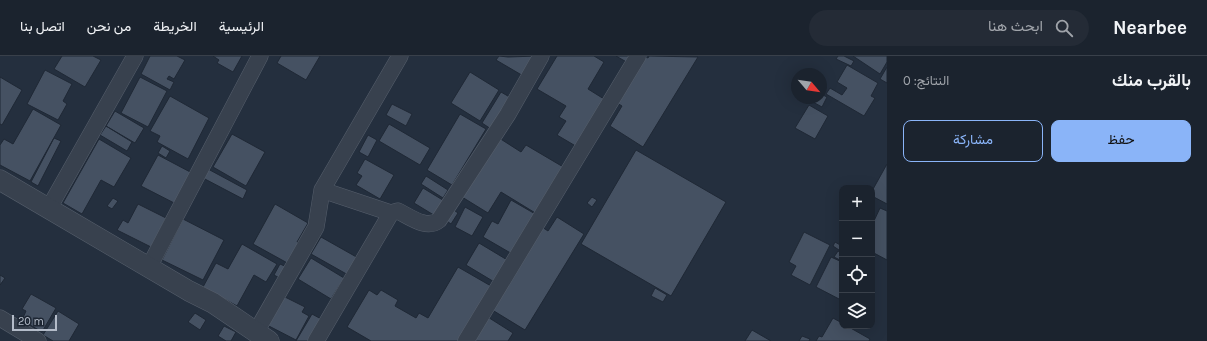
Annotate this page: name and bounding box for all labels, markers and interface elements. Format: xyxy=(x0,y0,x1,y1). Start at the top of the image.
search box xyxy=(809,10,1089,46)
text: ابحث هنا xyxy=(988,17,1043,35)
icon: search xyxy=(1053,17,1075,39)
text: Nearbee xyxy=(1113,17,1187,39)
text: اتصل بنا xyxy=(20,18,65,35)
text: من نحن xyxy=(87,18,131,35)
text: الخريطة xyxy=(153,18,197,35)
text: الرئيسية xyxy=(219,18,264,35)
north arrow xyxy=(791,68,827,104)
text: بالقرب منك xyxy=(1112,70,1191,90)
text: النتائج: 0 xyxy=(903,73,949,88)
button: مشاركة xyxy=(903,120,1043,162)
button: حفظ xyxy=(1051,120,1191,162)
map controls xyxy=(839,185,875,329)
button: + xyxy=(839,185,875,221)
button: − xyxy=(839,221,875,257)
button: locate xyxy=(839,257,875,293)
button: layers xyxy=(839,293,875,329)
scale bar xyxy=(12,313,57,332)
text: 20 m xyxy=(18,315,44,328)

